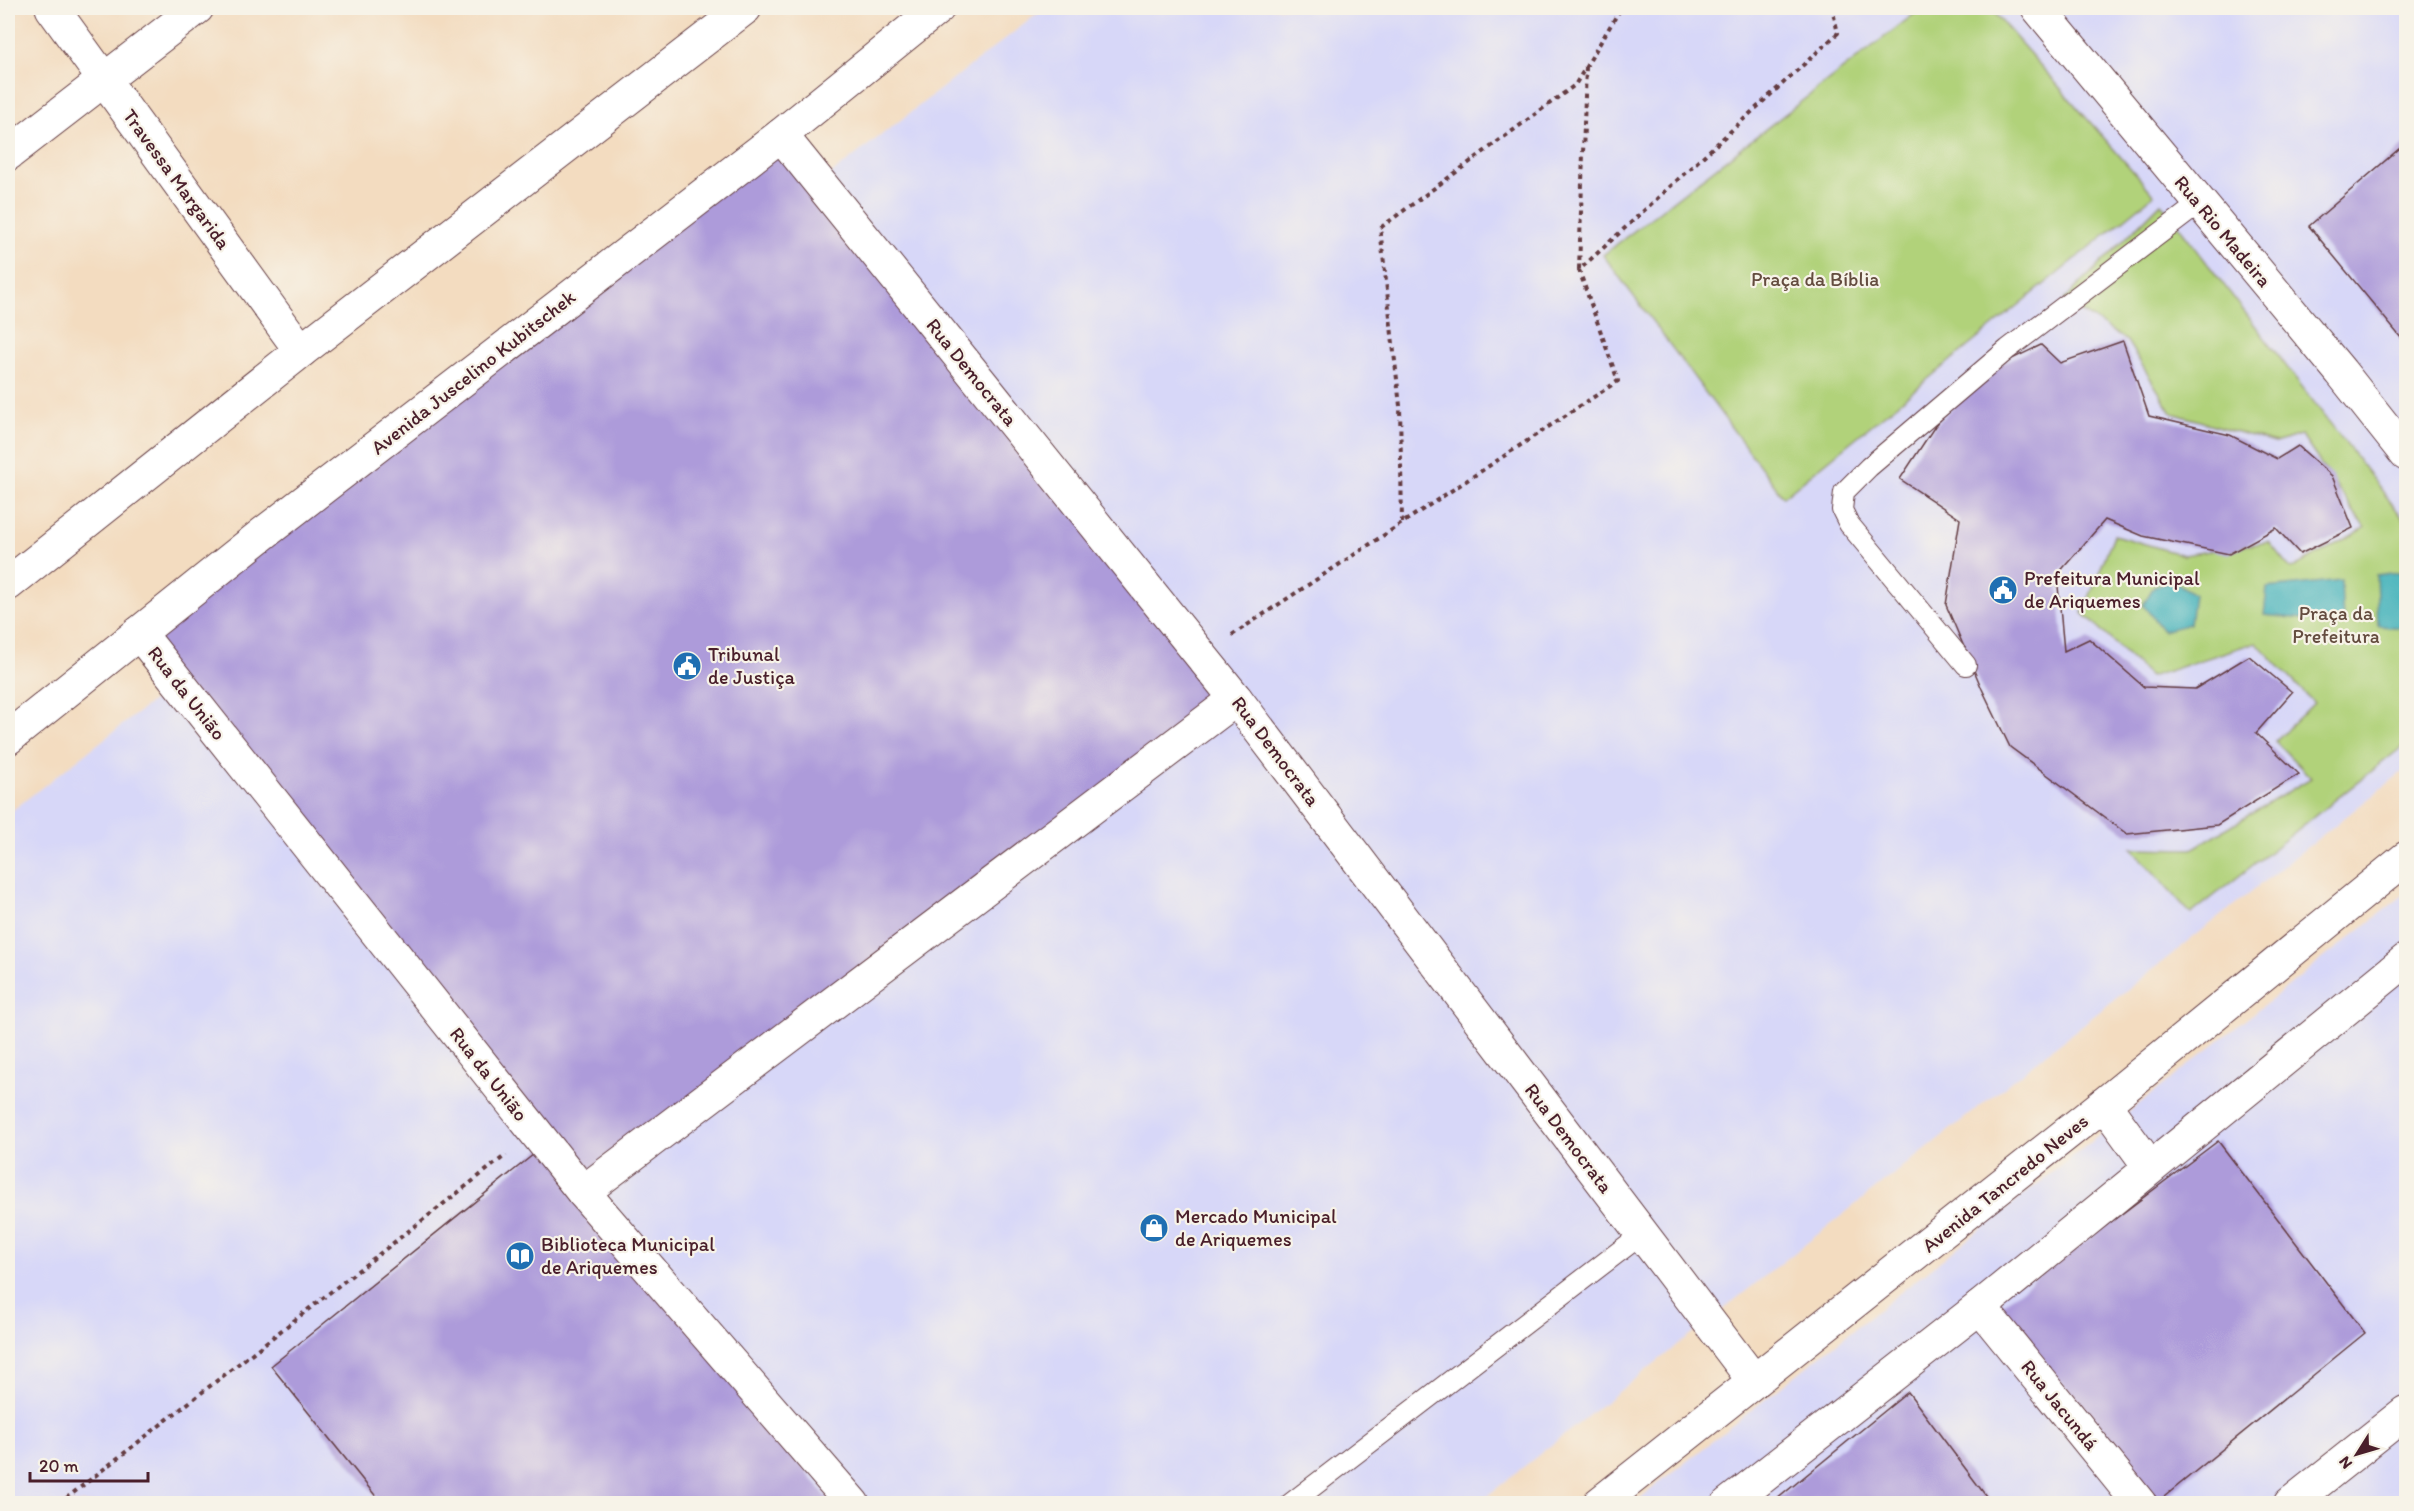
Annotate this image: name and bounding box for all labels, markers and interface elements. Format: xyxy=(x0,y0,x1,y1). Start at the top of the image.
street label: Travessa Margarida xyxy=(118,104,236,254)
street label: Rua Rio Madeira xyxy=(2169,170,2277,292)
park label: Praça da Bíblia xyxy=(1751,267,1879,291)
street label: Avenida Juscelino Kubitschek xyxy=(366,284,581,459)
street label: Rua Democrata xyxy=(921,313,1023,431)
place label: Prefeitura Municipal de Ariquemes xyxy=(2024,566,2200,613)
public building icon: Prefeitura Municipal de Ariquemes xyxy=(1987,574,2019,606)
park label: Praça da Prefeitura xyxy=(2292,601,2380,648)
street label: Rua da União xyxy=(143,641,231,745)
place label: Tribunal de Justiça xyxy=(708,642,796,689)
public building icon: Tribunal de Justiça xyxy=(671,650,703,682)
street label: Rua Democrata xyxy=(1227,691,1326,811)
street label: Rua da União xyxy=(445,1022,533,1126)
street label: Rua Democrata xyxy=(1520,1078,1619,1198)
street label: Avenida Tancredo Neves xyxy=(1917,1109,2093,1257)
place label: Mercado Municipal de Ariquemes xyxy=(1175,1204,1337,1251)
shop icon: Mercado Municipal de Ariquemes xyxy=(1138,1212,1170,1244)
place label: Biblioteca Municipal de Ariquemes xyxy=(541,1232,715,1279)
library icon: Biblioteca Municipal de Ariquemes xyxy=(504,1240,536,1272)
street label: Rua Jacundá xyxy=(2016,1355,2104,1456)
north arrow xyxy=(2327,1424,2387,1484)
scale bar xyxy=(30,1445,148,1483)
text: N xyxy=(2335,1453,2356,1473)
text: 20 m xyxy=(39,1455,79,1477)

